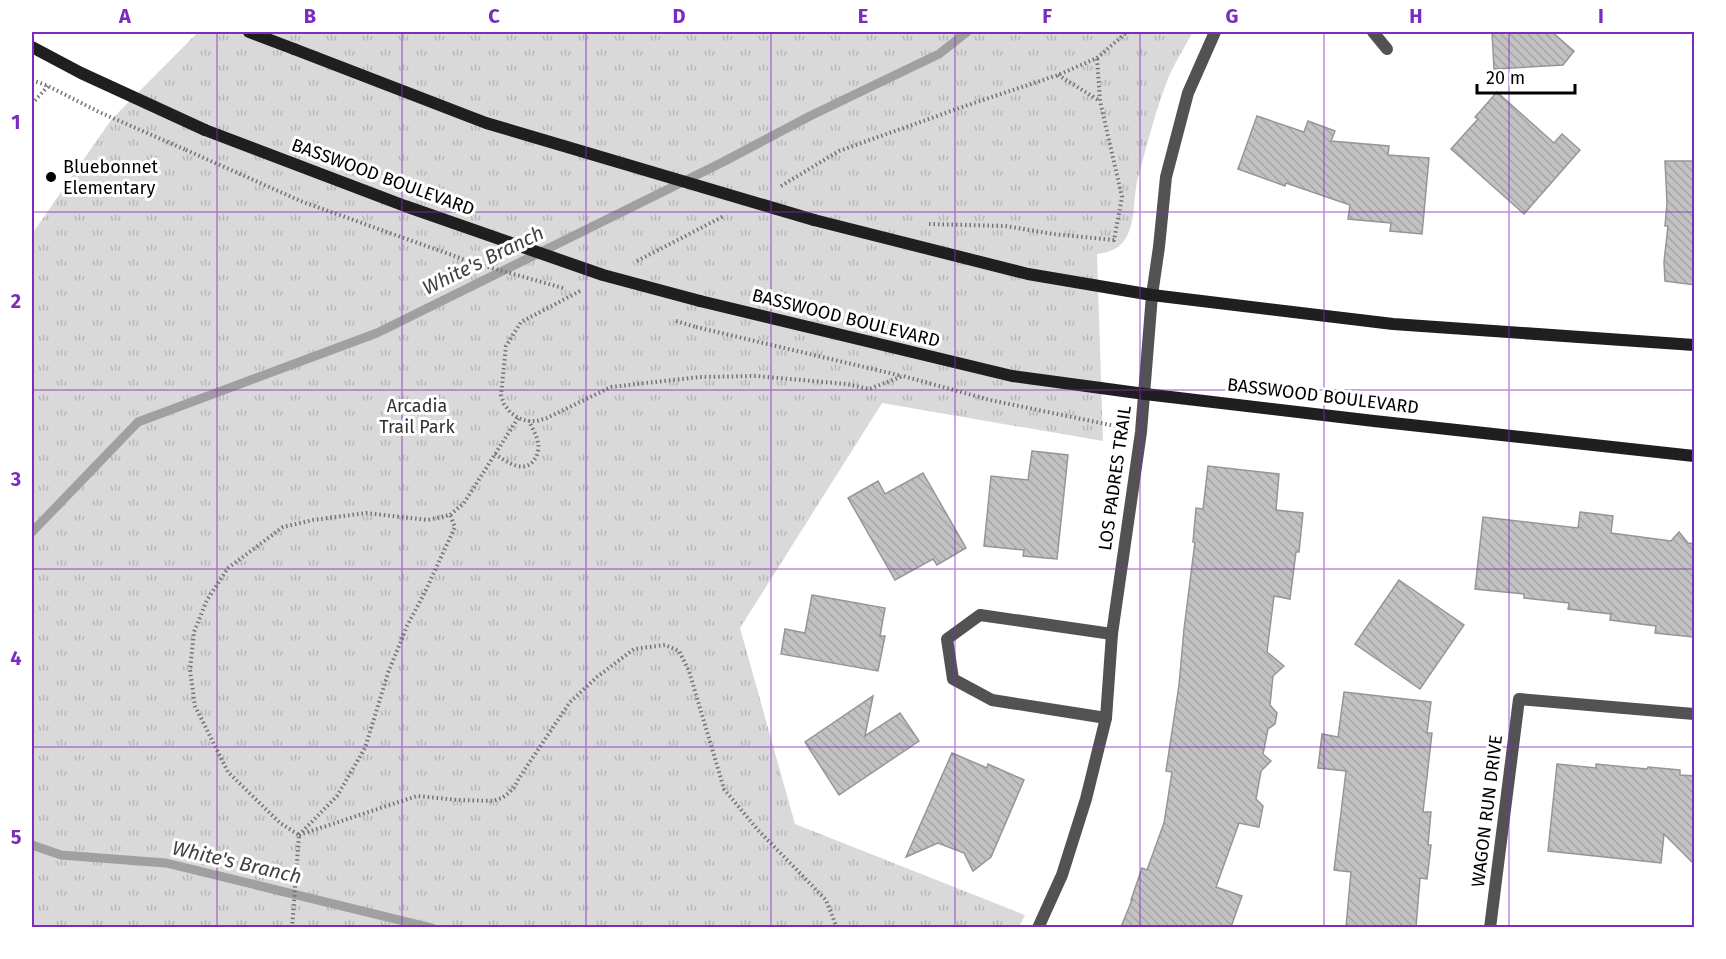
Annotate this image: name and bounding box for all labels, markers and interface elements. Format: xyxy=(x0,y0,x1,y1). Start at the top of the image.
text: A xyxy=(118,4,132,28)
text: B xyxy=(304,4,316,28)
text: C xyxy=(488,4,500,28)
text: D xyxy=(672,4,686,28)
text: E xyxy=(858,4,868,28)
text: F xyxy=(1042,4,1052,28)
text: G xyxy=(1226,4,1238,28)
text: H xyxy=(1409,4,1423,28)
text: I xyxy=(1598,4,1604,28)
scale bar xyxy=(1477,57,1574,95)
text: 20 m xyxy=(1486,67,1525,89)
text: 1 xyxy=(11,110,21,134)
street label: BASSWOOD BOULEVARD xyxy=(289,134,477,220)
place label: Bluebonnet Elementary xyxy=(63,156,159,199)
marker: Bluebonnet Elementary xyxy=(44,170,58,184)
water label: White's Branch xyxy=(418,220,548,300)
street label: BASSWOOD BOULEVARD xyxy=(750,284,942,352)
text: 2 xyxy=(11,289,21,313)
street label: BASSWOOD BOULEVARD xyxy=(1226,373,1420,419)
park label: Arcadia Trail Park xyxy=(379,395,455,438)
street label: LOS PADRES TRAIL xyxy=(1094,404,1136,552)
text: 3 xyxy=(10,467,21,491)
text: 4 xyxy=(10,646,22,670)
street label: WAGON RUN DRIVE xyxy=(1467,734,1507,888)
text: 5 xyxy=(11,825,22,849)
water label: White's Branch xyxy=(170,835,304,889)

